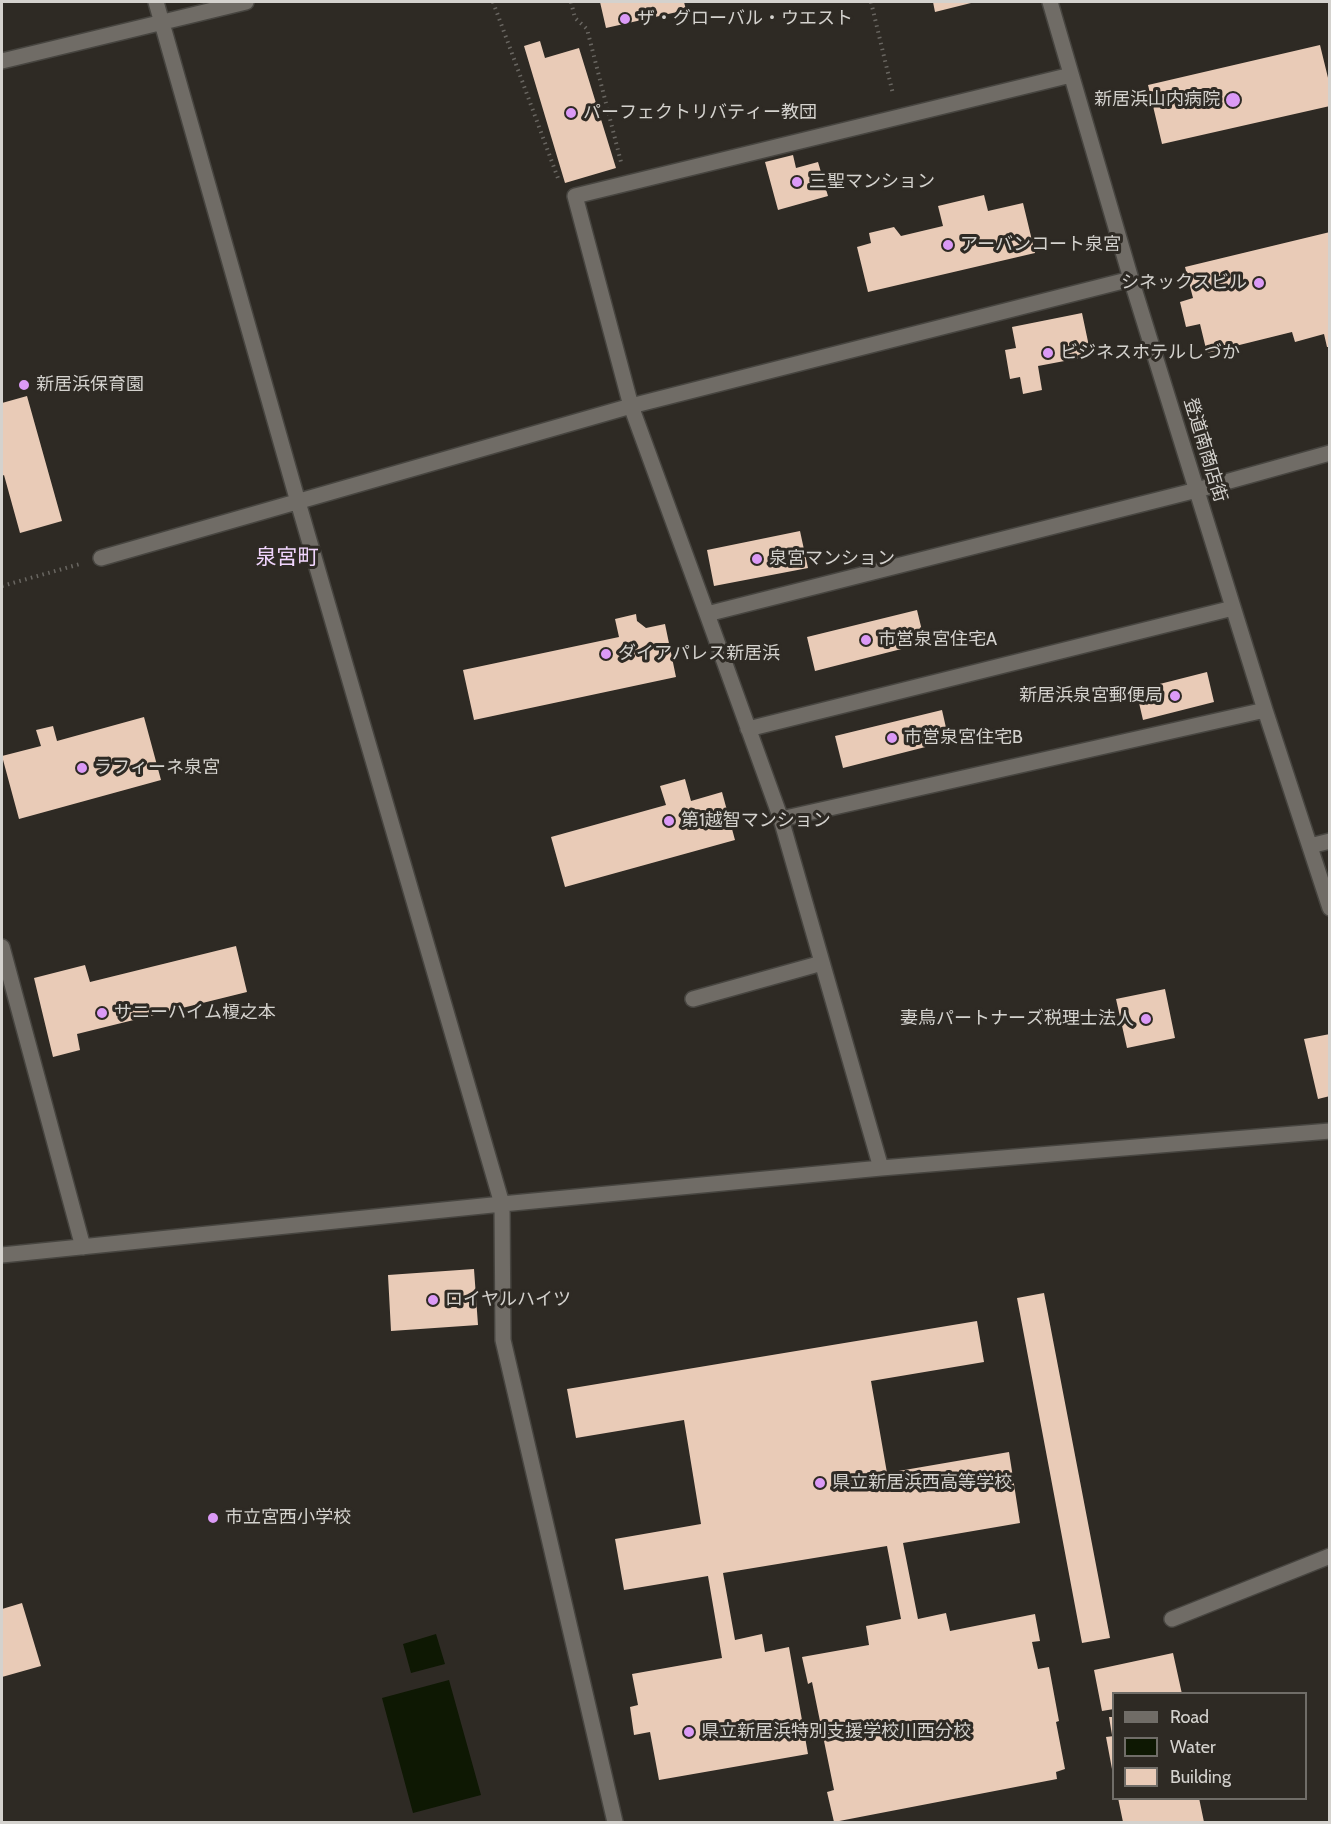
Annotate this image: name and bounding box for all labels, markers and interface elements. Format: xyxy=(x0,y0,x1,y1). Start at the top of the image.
place label: ザ・グローバル・ウエスト xyxy=(637,8,853,30)
marker: ザ・グローバル・ウエスト xyxy=(618,12,632,26)
place label: 新居浜山内病院 xyxy=(1094,89,1220,111)
marker: 新居浜山内病院 xyxy=(1224,91,1242,109)
place label: パーフェクトリバティー教団 xyxy=(583,102,817,124)
marker: パーフェクトリバティー教団 xyxy=(564,106,578,120)
place label: 三聖マンション xyxy=(809,171,935,193)
marker: 三聖マンション xyxy=(790,175,804,189)
place label: アーバンコート泉宮 xyxy=(960,234,1121,256)
marker: アーバンコート泉宮 xyxy=(941,238,955,252)
place label: シネックスビル xyxy=(1121,272,1247,294)
marker: シネックスビル xyxy=(1252,276,1266,290)
place label: ビジネスホテルしづか xyxy=(1060,342,1240,364)
marker: ビジネスホテルしづか xyxy=(1041,346,1055,360)
place label: 新居浜保育園 xyxy=(36,374,144,396)
marker: 新居浜保育園 xyxy=(17,378,31,392)
street label: 登道南商店街 xyxy=(1179,395,1231,505)
district label: 泉宮町 xyxy=(256,545,318,571)
place label: 泉宮マンション xyxy=(769,548,895,570)
marker: 泉宮マンション xyxy=(750,552,764,566)
place label: 市営泉宮住宅A xyxy=(878,629,997,651)
marker: 市営泉宮住宅A xyxy=(859,633,873,647)
place label: ダイアパレス新居浜 xyxy=(618,643,780,665)
marker: ダイアパレス新居浜 xyxy=(599,647,613,661)
place label: 新居浜泉宮郵便局 xyxy=(1019,685,1163,707)
marker: 新居浜泉宮郵便局 xyxy=(1168,689,1182,703)
place label: 市営泉宮住宅B xyxy=(904,727,1023,749)
marker: 市営泉宮住宅B xyxy=(885,731,899,745)
place label: ラフィーネ泉宮 xyxy=(94,757,220,779)
marker: ラフィーネ泉宮 xyxy=(75,761,89,775)
place label: 第1越智マンション xyxy=(681,810,831,832)
marker: 第1越智マンション xyxy=(662,814,676,828)
place label: サニーハイム榎之本 xyxy=(114,1002,276,1024)
marker: サニーハイム榎之本 xyxy=(95,1006,109,1020)
place label: 妻鳥パートナーズ税理士法人 xyxy=(900,1008,1134,1030)
marker: 妻鳥パートナーズ税理士法人 xyxy=(1139,1012,1153,1026)
place label: ロイヤルハイツ xyxy=(445,1289,571,1311)
marker: ロイヤルハイツ xyxy=(426,1293,440,1307)
place label: 県立新居浜西高等学校 xyxy=(832,1472,1012,1494)
marker: 県立新居浜西高等学校 xyxy=(813,1476,827,1490)
place label: 市立宮西小学校 xyxy=(225,1507,351,1529)
marker: 市立宮西小学校 xyxy=(206,1511,220,1525)
legend xyxy=(1112,1692,1307,1800)
text: Road xyxy=(1170,1706,1209,1728)
place label: 県立新居浜特別支援学校川西分校 xyxy=(701,1721,971,1743)
marker: 県立新居浜特別支援学校川西分校 xyxy=(682,1725,696,1739)
text: Water xyxy=(1170,1736,1216,1758)
text: Building xyxy=(1170,1766,1231,1788)

